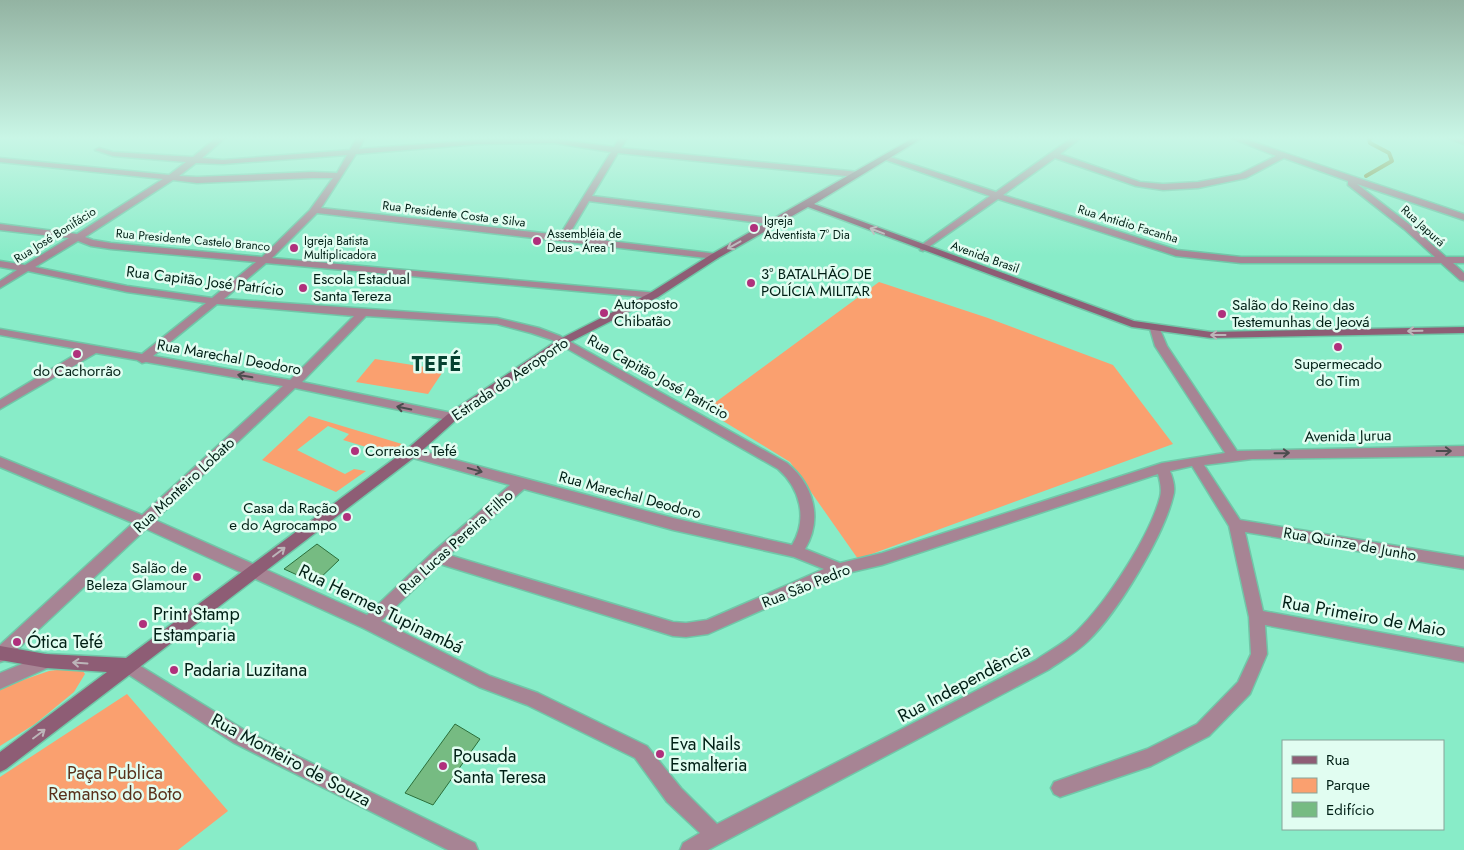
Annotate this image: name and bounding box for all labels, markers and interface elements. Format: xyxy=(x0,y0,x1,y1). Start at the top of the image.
street label: Rua Presidente Costa e Silva xyxy=(381,196,527,232)
street label: Rua Antidio Facanha xyxy=(1076,200,1181,248)
street label: Rua Japurá xyxy=(1397,201,1449,251)
street label: Rua José Bonifácio xyxy=(10,202,100,267)
place label: Igreja Adventista 7° Dia xyxy=(764,212,850,244)
marker: Igreja Adventista 7° Dia xyxy=(748,222,760,234)
street label: Rua Presidente Castelo Branco xyxy=(115,224,271,256)
place label: Assembléia de Deus - Área 1 xyxy=(547,225,621,257)
one-way arrow xyxy=(870,225,885,235)
place label: Igreja Batista Multiplicadora xyxy=(304,232,377,264)
marker: Assembléia de Deus - Área 1 xyxy=(531,235,543,247)
street label: Avenida Brasil xyxy=(948,236,1022,278)
one-way arrow xyxy=(727,241,742,251)
marker: Igreja Batista Multiplicadora xyxy=(288,242,300,254)
street label: Rua Capitão José Patrício xyxy=(125,260,285,302)
place label: 3º BATALHÃO DE POLÍCIA MILITAR xyxy=(761,263,872,302)
place label: Escola Estadual Santa Tereza xyxy=(313,268,410,307)
marker: 3º BATALHÃO DE POLÍCIA MILITAR xyxy=(745,277,757,289)
marker: Escola Estadual Santa Tereza xyxy=(297,282,309,294)
place label: Autoposto Chibatão xyxy=(614,293,678,332)
place label: Salão do Reino das Testemunhas de Jeová xyxy=(1232,294,1370,333)
marker: Autoposto Chibatão xyxy=(598,307,610,319)
marker: Salão do Reino das Testemunhas de Jeová xyxy=(1216,308,1228,320)
one-way arrow xyxy=(1408,326,1424,336)
street label: Rua Capitão José Patrício xyxy=(583,329,733,425)
one-way arrow xyxy=(1210,330,1226,340)
street label: Estrada do Aeroporto xyxy=(447,332,573,426)
street label: Rua Marechal Deodoro xyxy=(155,333,303,381)
marker: Supermecado do Tim xyxy=(1332,341,1344,353)
marker: do Cachorrão xyxy=(71,348,83,360)
district label: TEFÉ xyxy=(412,349,462,379)
place label: Supermecado do Tim xyxy=(1294,353,1382,392)
place label: do Cachorrão xyxy=(33,360,121,382)
one-way arrow xyxy=(237,371,253,381)
one-way arrow xyxy=(396,402,412,412)
street label: Avenida Jurua xyxy=(1304,424,1392,448)
street label: Rua Monteiro Lobato xyxy=(128,432,240,538)
place label: Correios - Tefé xyxy=(365,440,457,462)
marker: Correios - Tefé xyxy=(349,445,361,457)
one-way arrow xyxy=(1436,446,1452,456)
one-way arrow xyxy=(1274,448,1290,458)
street label: Rua Marechal Deodoro xyxy=(557,465,703,525)
one-way arrow xyxy=(467,466,483,476)
street label: Rua Lucas Pereira Filho xyxy=(394,485,518,599)
place label: Casa da Ração e do Agrocampo xyxy=(229,497,337,536)
marker: Casa da Ração e do Agrocampo xyxy=(341,511,353,523)
street label: Rua Quinze de Junho xyxy=(1282,521,1418,567)
one-way arrow xyxy=(272,546,285,557)
place label: Salão de Beleza Glamour xyxy=(86,557,188,596)
street label: Rua Hermes Tupinambá xyxy=(294,558,468,660)
street label: Rua São Pedro xyxy=(759,558,853,614)
marker: Salão de Beleza Glamour xyxy=(191,571,203,583)
street label: Rua Primeiro de Maio xyxy=(1280,589,1448,643)
place label: Print Stamp Estamparia xyxy=(153,601,240,648)
marker: Print Stamp Estamparia xyxy=(137,618,149,630)
place label: Ótica Tefé xyxy=(27,629,103,655)
marker: Ótica Tefé xyxy=(11,636,23,648)
street label: Rua Independência xyxy=(893,637,1035,729)
place label: Padaria Luzitana xyxy=(184,657,307,683)
one-way arrow xyxy=(73,658,89,668)
marker: Padaria Luzitana xyxy=(168,664,180,676)
street label: Rua Monteiro de Souza xyxy=(206,707,376,813)
one-way arrow xyxy=(32,728,45,739)
place label: Eva Nails Esmalteria xyxy=(670,731,747,778)
legend xyxy=(1282,740,1444,830)
place label: Pousada Santa Teresa xyxy=(453,743,546,790)
marker: Eva Nails Esmalteria xyxy=(654,748,666,760)
text: Rua xyxy=(1326,749,1350,771)
park label: Paça Publica Remanso do Boto xyxy=(48,760,182,807)
marker: Pousada Santa Teresa xyxy=(437,760,449,772)
text: Parque xyxy=(1326,774,1370,796)
text: Edifício xyxy=(1326,799,1374,821)

